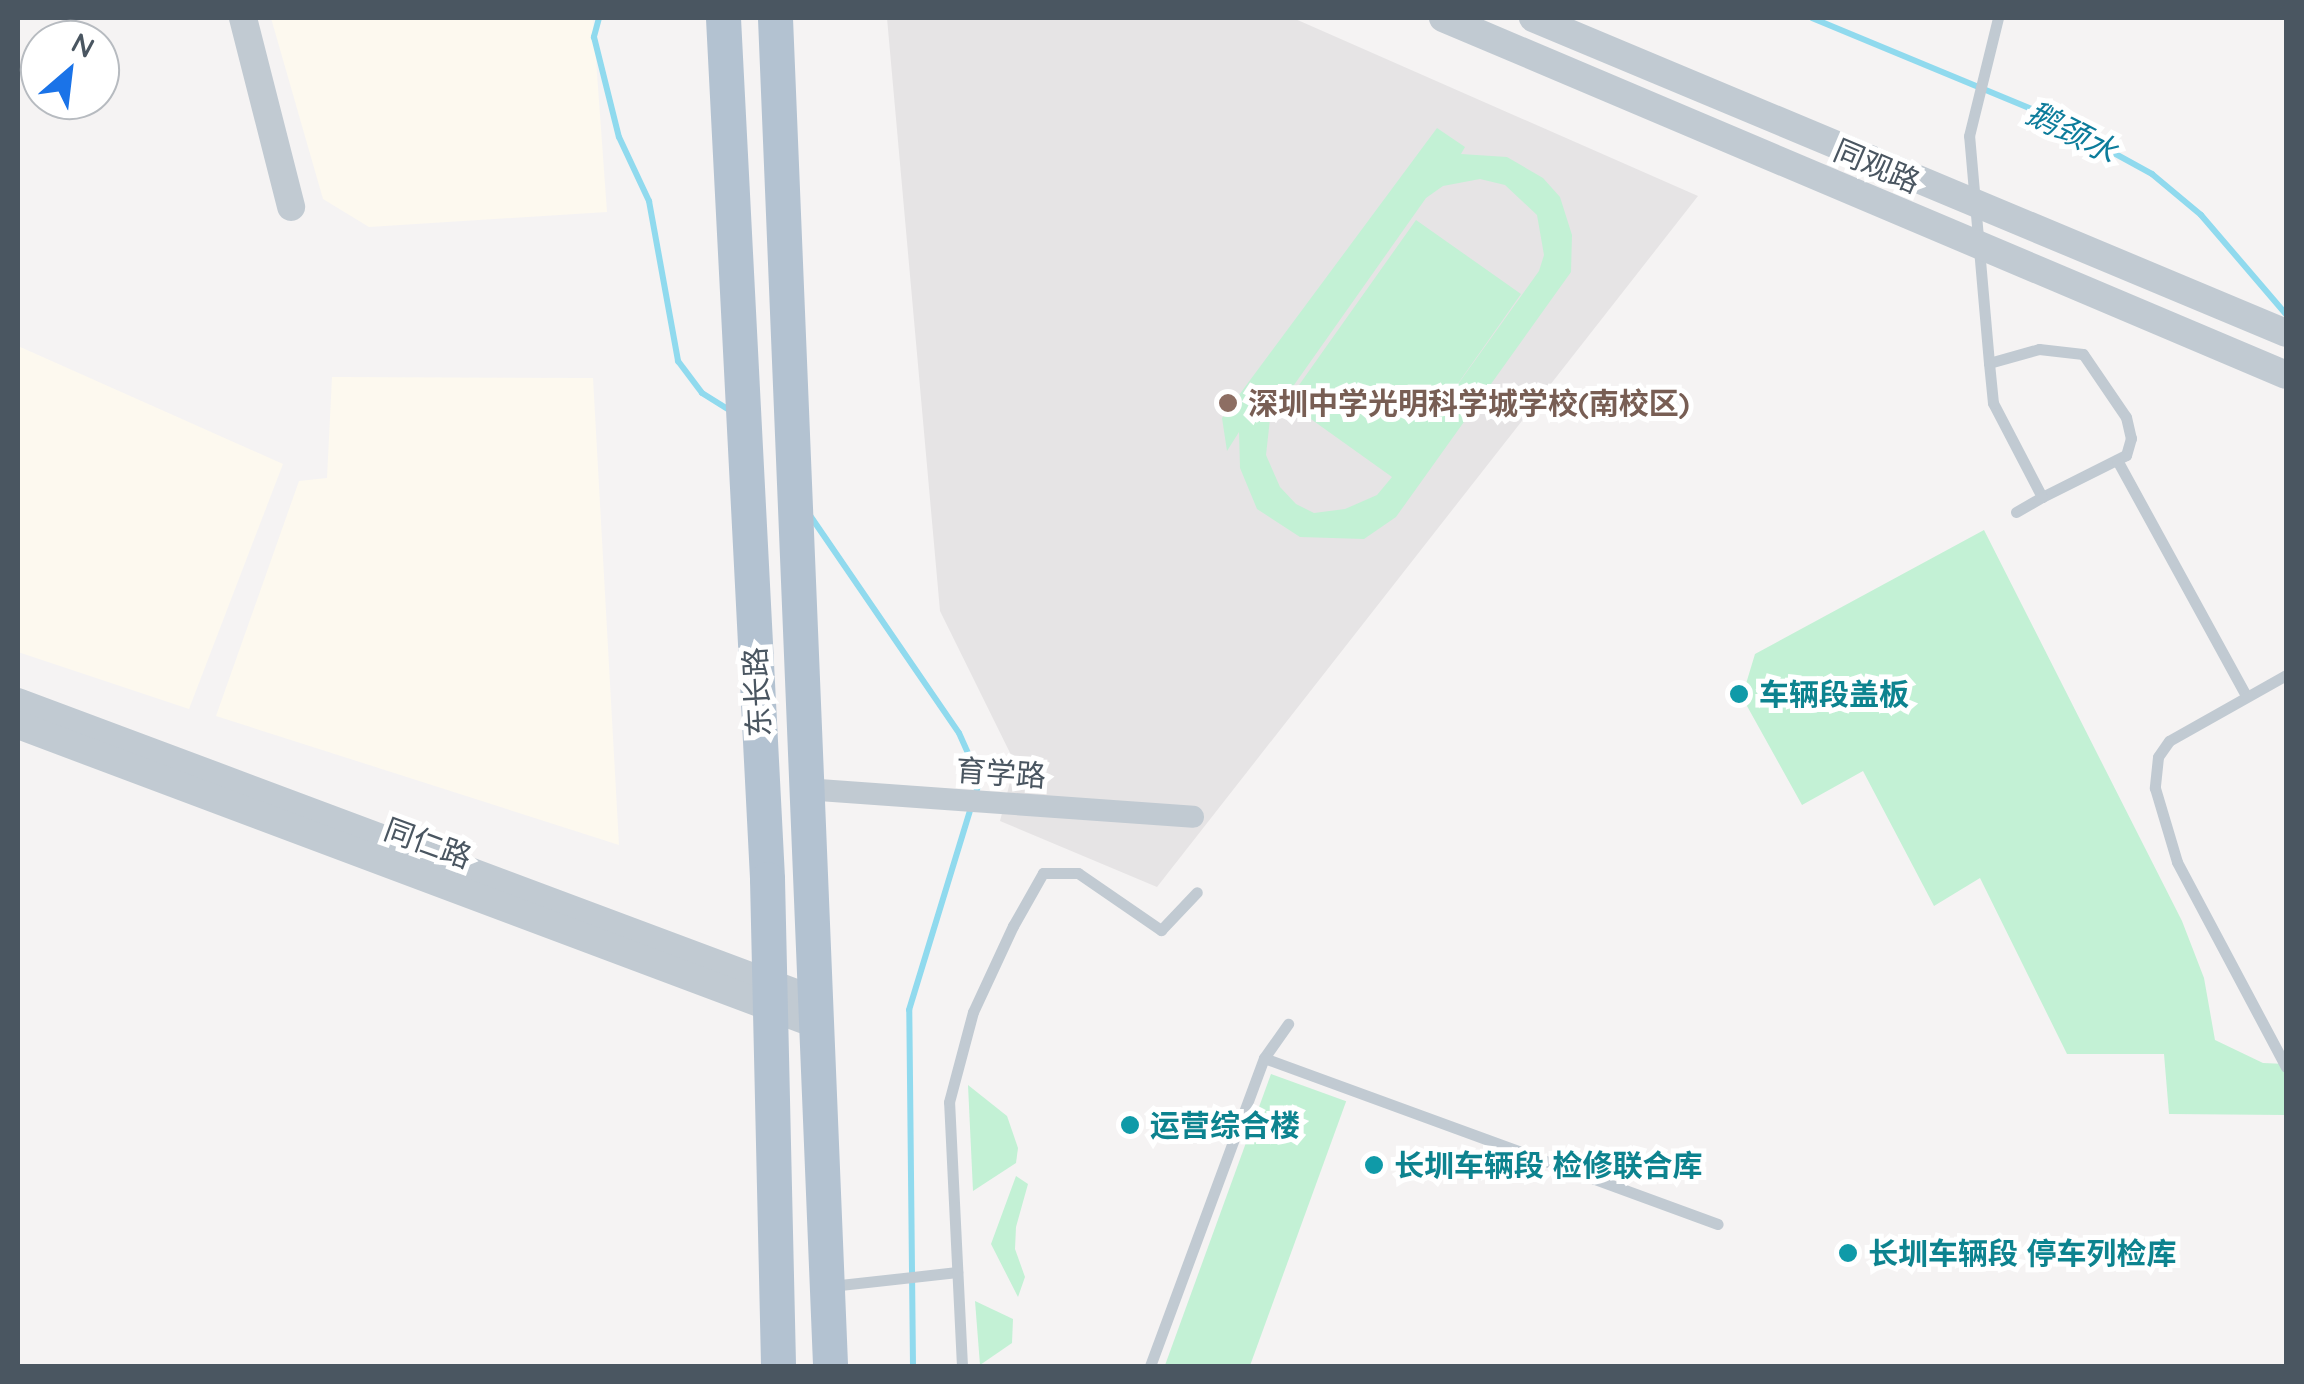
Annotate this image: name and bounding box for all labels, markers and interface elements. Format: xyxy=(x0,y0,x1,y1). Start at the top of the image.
north arrow xyxy=(20,20,120,120)
text: N xyxy=(66,25,101,65)
water label: 鹅颈水 xyxy=(2021,93,2123,171)
street label: 同观路 xyxy=(1829,132,1925,200)
place label: 深圳中学光明科学城学校(南校区) xyxy=(1248,385,1689,421)
marker: 深圳中学光明科学城学校(南校区) xyxy=(1217,392,1239,414)
street label: 东长路 xyxy=(737,646,777,738)
place label: 车辆段盖板 xyxy=(1759,676,1909,712)
marker: 车辆段盖板 xyxy=(1728,683,1750,705)
street label: 育学路 xyxy=(955,752,1047,794)
street label: 同仁路 xyxy=(380,811,476,875)
place label: 运营综合楼 xyxy=(1150,1107,1300,1143)
marker: 运营综合楼 xyxy=(1119,1114,1141,1136)
place label: 长圳车辆段 检修联合库 xyxy=(1394,1147,1702,1183)
marker: 长圳车辆段 检修联合库 xyxy=(1363,1154,1385,1176)
place label: 长圳车辆段 停车列检库 xyxy=(1868,1235,2176,1271)
marker: 长圳车辆段 停车列检库 xyxy=(1837,1242,1859,1264)

